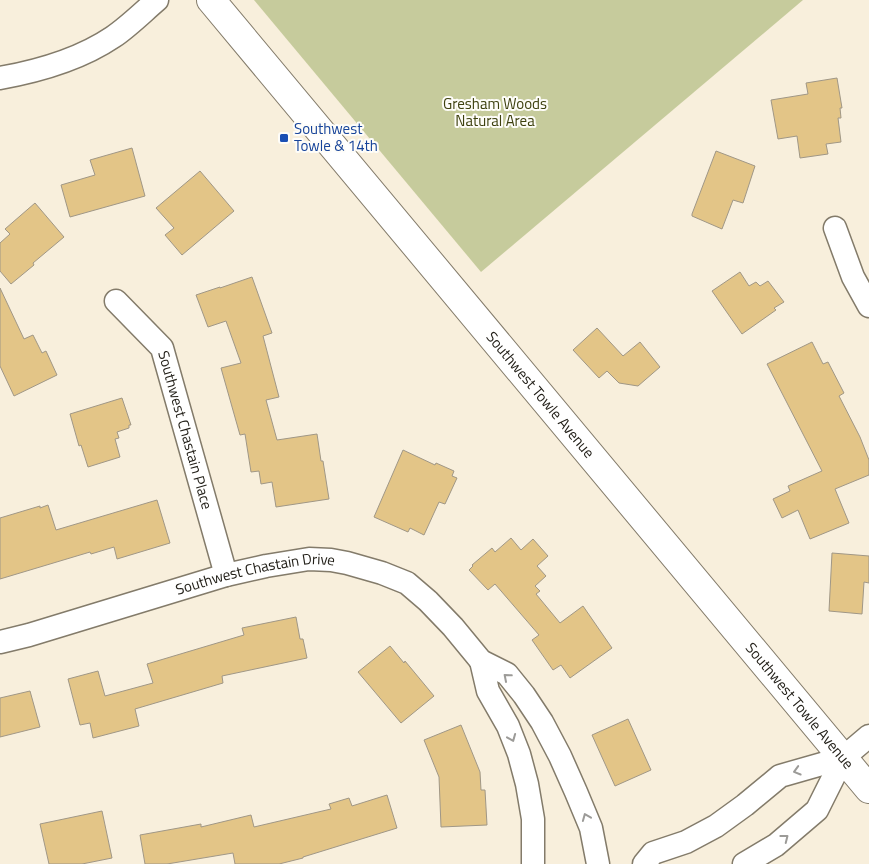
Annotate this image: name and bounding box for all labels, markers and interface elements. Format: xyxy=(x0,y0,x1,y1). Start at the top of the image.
park label: Gresham Woods Natural Area xyxy=(443,92,547,132)
place label: Southwest Towle & 14th xyxy=(294,117,378,157)
marker: Southwest Towle & 14th xyxy=(278,132,290,144)
street label: Southwest Towle Avenue xyxy=(481,326,600,463)
street label: Southwest Chastain Place xyxy=(152,348,219,512)
street label: Southwest Chastain Drive xyxy=(173,547,337,601)
street label: Southwest Towle Avenue xyxy=(740,637,860,774)
one-way arrow xyxy=(504,673,513,682)
one-way arrow xyxy=(506,733,517,742)
one-way arrow xyxy=(793,766,801,776)
one-way arrow xyxy=(582,813,592,822)
one-way arrow xyxy=(779,835,788,843)

